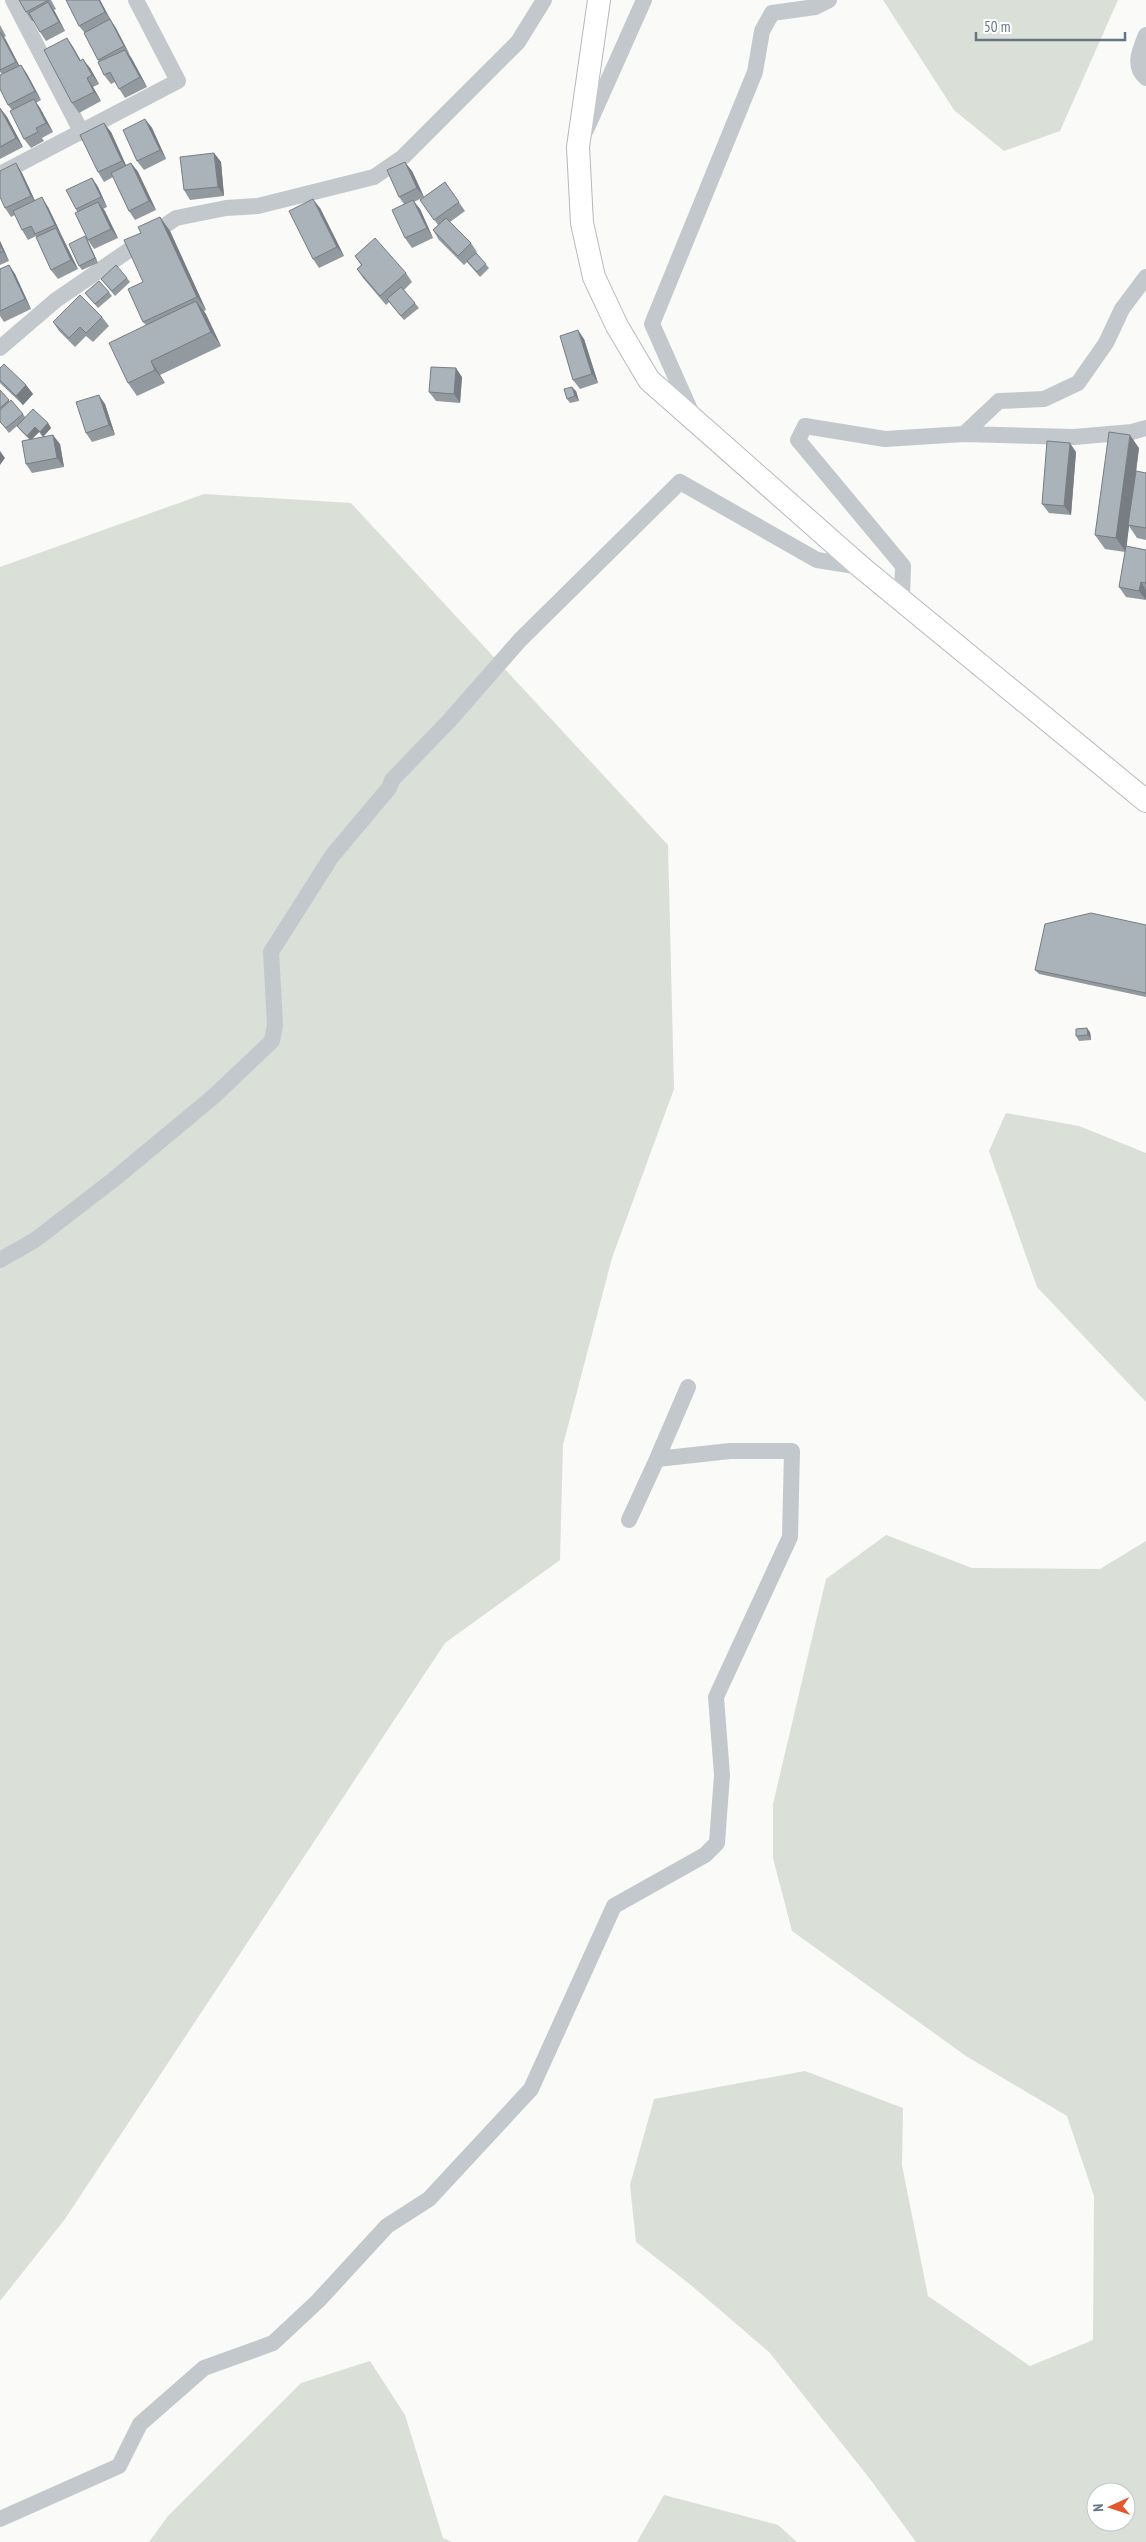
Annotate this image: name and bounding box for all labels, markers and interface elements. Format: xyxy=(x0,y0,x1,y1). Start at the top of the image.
scale bar xyxy=(976,10,1125,42)
text: 50 m xyxy=(984,17,1010,36)
north arrow xyxy=(1086,2482,1136,2532)
text: N xyxy=(1089,2503,1107,2512)

